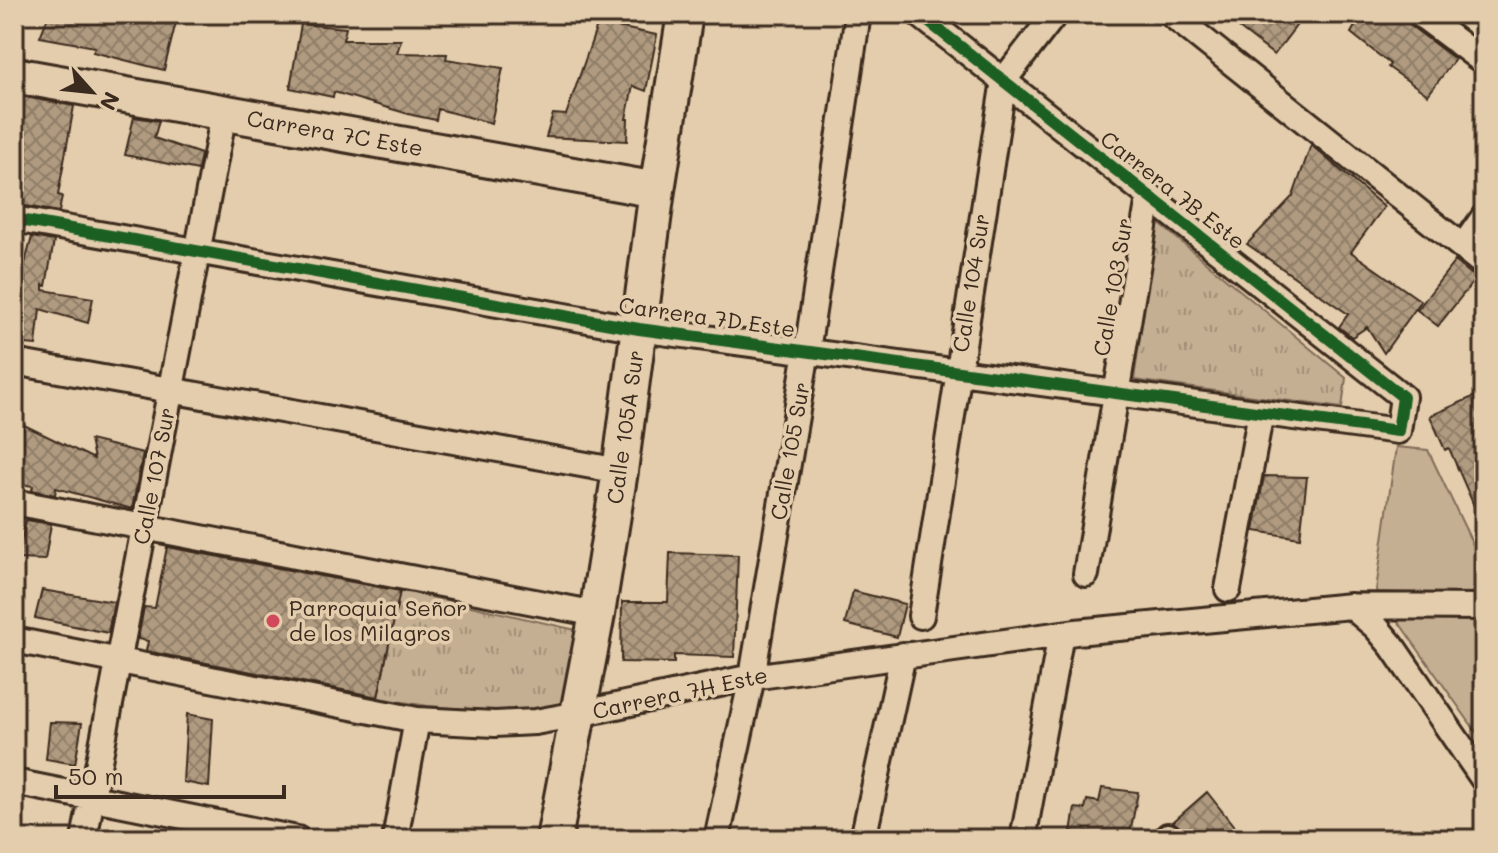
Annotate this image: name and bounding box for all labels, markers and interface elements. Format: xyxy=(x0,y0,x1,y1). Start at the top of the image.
north arrow xyxy=(52,52,132,132)
text: N xyxy=(94,87,127,115)
street label: Carrera 7C Este xyxy=(245,103,425,162)
street label: Carrera 7B Este xyxy=(1095,124,1252,255)
street label: Calle 104 Sur xyxy=(945,212,996,354)
street label: Calle 103 Sur xyxy=(1086,215,1139,358)
street label: Carrera 7D Este xyxy=(617,290,797,343)
street label: Calle 105A Sur xyxy=(599,348,650,506)
street label: Calle 105 Sur xyxy=(763,380,816,522)
street label: Calle 107 Sur xyxy=(126,405,181,547)
place label: Parroquia Señor de los Milagros xyxy=(289,593,467,647)
marker: Parroquia Señor de los Milagros xyxy=(264,612,282,630)
street label: Carrera 7H Este xyxy=(590,660,770,725)
scale bar xyxy=(56,749,284,799)
text: 50 m xyxy=(68,760,124,791)

